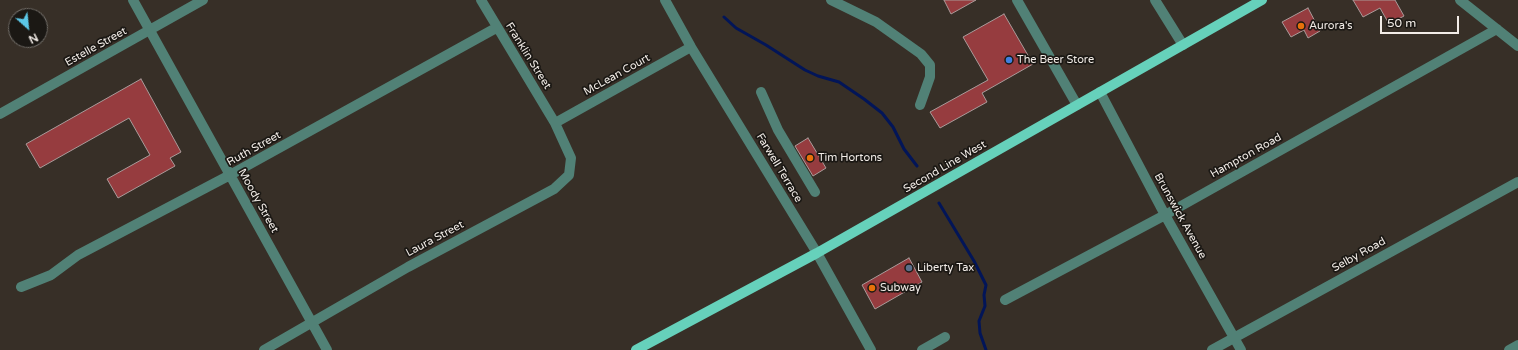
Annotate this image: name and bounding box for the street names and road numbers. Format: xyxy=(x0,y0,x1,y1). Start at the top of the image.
street label: Franklin Street xyxy=(502,20,554,92)
street label: Estelle Street xyxy=(63,25,129,69)
street label: McLean Court xyxy=(581,51,653,99)
street label: Ruth Street xyxy=(225,129,283,169)
street label: Farwell Terrace xyxy=(753,131,805,205)
street label: Hampton Road xyxy=(1208,131,1284,181)
street label: Second Line West xyxy=(901,138,989,196)
street label: Moody Street xyxy=(235,167,281,235)
street label: Brunswick Avenue xyxy=(1151,171,1209,261)
street label: Laura Street xyxy=(404,218,466,260)
street label: Selby Road xyxy=(1330,235,1388,275)

